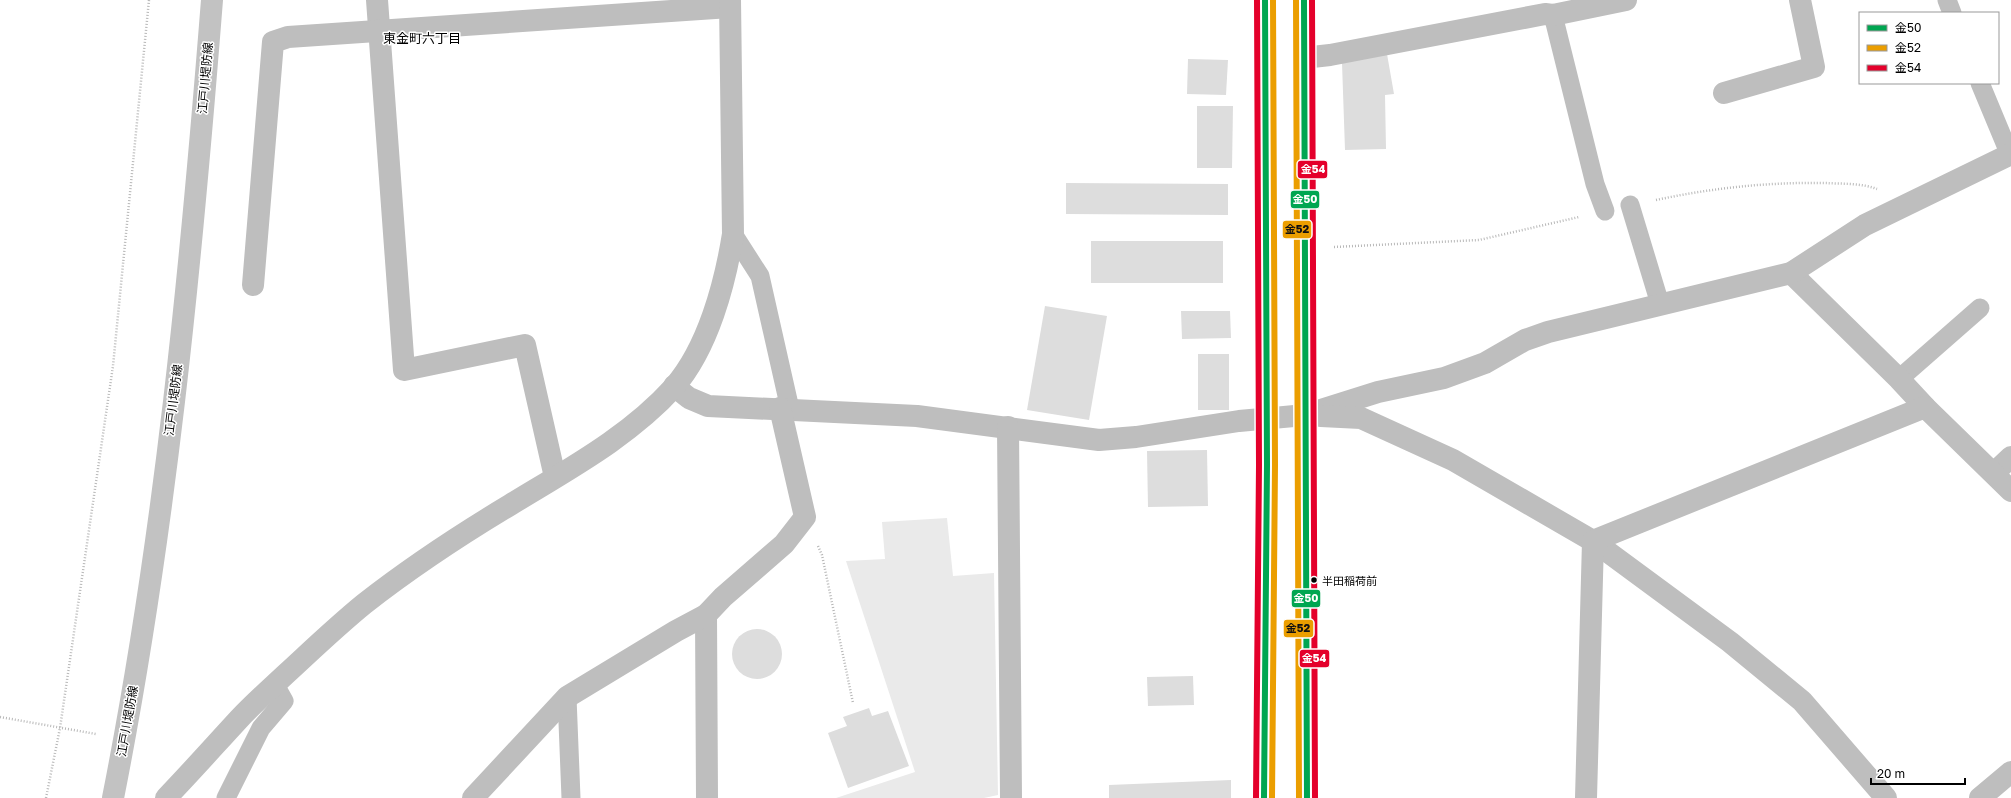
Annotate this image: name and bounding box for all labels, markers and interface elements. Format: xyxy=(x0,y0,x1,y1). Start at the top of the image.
legend xyxy=(1859,12,1999,84)
text: 金50 xyxy=(1895,20,1921,35)
district label: 東金町六丁目 xyxy=(383,30,461,46)
text: 金52 xyxy=(1895,40,1921,55)
street label: 江戸川堤防線 xyxy=(194,41,216,115)
text: 金54 xyxy=(1895,60,1921,75)
line badge: 金54 xyxy=(1297,160,1328,179)
text: 金54 xyxy=(1301,162,1325,175)
line badge: 金50 xyxy=(1290,190,1320,209)
text: 金50 xyxy=(1293,192,1317,205)
line badge: 金52 xyxy=(1282,220,1312,239)
text: 金52 xyxy=(1285,222,1309,235)
street label: 江戸川堤防線 xyxy=(161,363,185,437)
place label: 半田稲荷前 xyxy=(1322,574,1377,587)
marker: 半田稲荷前 xyxy=(1309,575,1319,585)
line badge: 金50 xyxy=(1291,589,1321,608)
text: 金50 xyxy=(1294,591,1318,604)
line badge: 金52 xyxy=(1283,619,1314,638)
text: 金52 xyxy=(1286,621,1310,634)
line badge: 金54 xyxy=(1299,649,1330,668)
text: 金54 xyxy=(1302,651,1326,664)
street label: 江戸川堤防線 xyxy=(113,684,141,758)
scale bar xyxy=(1871,760,1965,786)
text: 20 m xyxy=(1877,766,1905,781)

